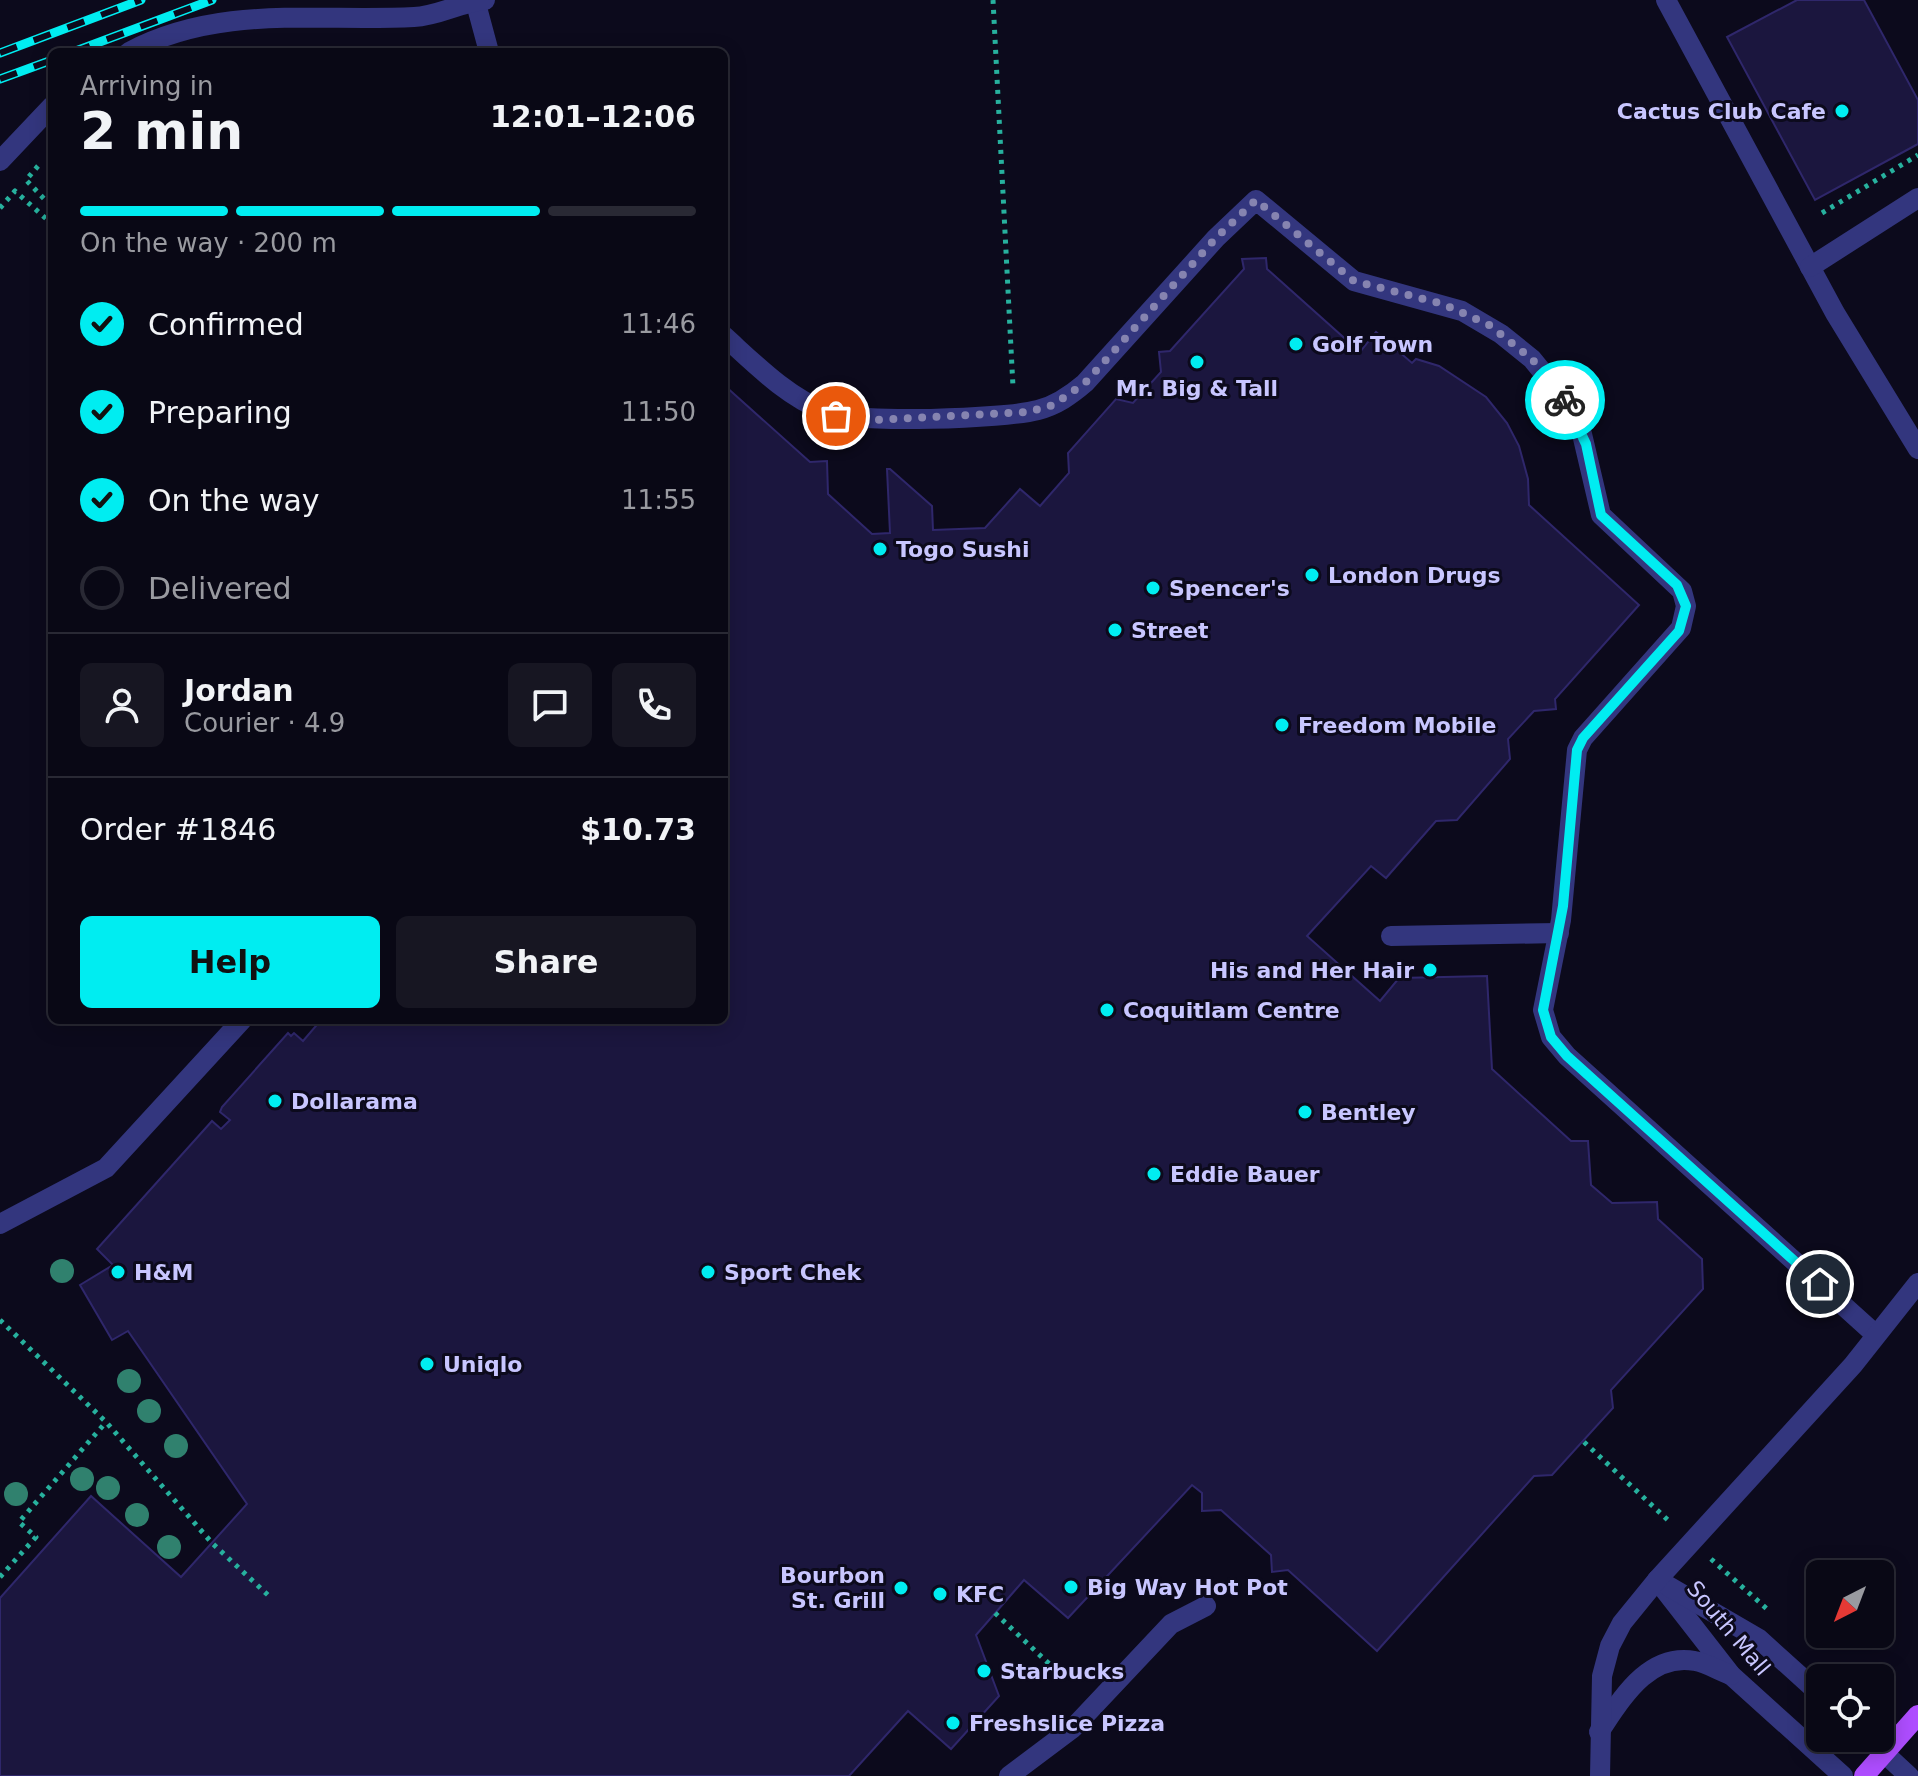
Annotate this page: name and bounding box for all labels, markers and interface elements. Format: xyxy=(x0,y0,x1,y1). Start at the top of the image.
text: Arriving in xyxy=(80,71,214,101)
text: 12:01–12:06 xyxy=(490,99,696,134)
place label: Cactus Club Cafe xyxy=(1617,99,1826,124)
text: 2 min xyxy=(80,101,243,161)
marker: Cactus Club Cafe xyxy=(1833,102,1851,120)
text: On the way · 200 m xyxy=(80,228,337,258)
icon: check xyxy=(80,302,124,346)
text: Confirmed xyxy=(148,307,304,342)
text: 11:46 xyxy=(621,309,696,339)
place label: Golf Town xyxy=(1312,332,1433,357)
marker: Golf Town xyxy=(1287,335,1305,353)
marker: Mr. Big & Tall xyxy=(1188,353,1206,371)
courier xyxy=(1525,360,1605,440)
place label: Mr. Big & Tall xyxy=(1116,376,1278,401)
icon: bike xyxy=(1543,378,1587,422)
pin xyxy=(802,382,870,450)
icon: check xyxy=(80,390,124,434)
icon: bag xyxy=(814,394,858,438)
text: Preparing xyxy=(148,395,292,430)
text: 11:50 xyxy=(621,397,696,427)
icon: check xyxy=(80,478,124,522)
text: On the way xyxy=(148,483,320,518)
text: 11:55 xyxy=(621,485,696,515)
place label: Togo Sushi xyxy=(896,537,1030,562)
marker: Togo Sushi xyxy=(871,540,889,558)
place label: London Drugs xyxy=(1328,563,1501,588)
marker: London Drugs xyxy=(1303,566,1321,584)
text: Delivered xyxy=(148,571,292,606)
place label: Spencer's xyxy=(1169,576,1290,601)
marker: Spencer's xyxy=(1144,579,1162,597)
place label: Street xyxy=(1131,618,1209,643)
marker: Street xyxy=(1106,621,1124,639)
button: person xyxy=(80,663,164,747)
button: chat xyxy=(508,663,592,747)
button: phone xyxy=(612,663,696,747)
text: Jordan xyxy=(184,673,294,708)
text: Courier · 4.9 xyxy=(184,708,345,738)
place label: Freedom Mobile xyxy=(1298,713,1497,738)
marker: Freedom Mobile xyxy=(1273,716,1291,734)
text: Order #1846 xyxy=(80,812,276,847)
text: $10.73 xyxy=(580,812,696,847)
button: Help xyxy=(80,916,380,1008)
button: Share xyxy=(396,916,696,1008)
place label: His and Her Hair xyxy=(1210,958,1414,983)
marker: His and Her Hair xyxy=(1421,961,1439,979)
place label: Coquitlam Centre xyxy=(1123,998,1340,1023)
marker: Coquitlam Centre xyxy=(1098,1001,1116,1019)
place label: Dollarama xyxy=(291,1089,418,1114)
marker: Dollarama xyxy=(266,1092,284,1110)
place label: Bentley xyxy=(1321,1100,1416,1125)
marker: Bentley xyxy=(1296,1103,1314,1121)
place label: Eddie Bauer xyxy=(1170,1162,1320,1187)
marker: Eddie Bauer xyxy=(1145,1165,1163,1183)
pin xyxy=(1786,1250,1854,1318)
place label: H&M xyxy=(134,1260,194,1285)
place label: Sport Chek xyxy=(724,1260,862,1285)
icon: home xyxy=(1798,1262,1842,1306)
marker: H&M xyxy=(109,1263,127,1281)
marker: Sport Chek xyxy=(699,1263,717,1281)
place label: Uniqlo xyxy=(443,1352,522,1377)
marker: Uniqlo xyxy=(418,1355,436,1373)
north arrow xyxy=(1806,1560,1894,1648)
map controls xyxy=(1806,1560,1894,1752)
place label: Bourbon St. Grill xyxy=(780,1563,885,1613)
place label: Big Way Hot Pot xyxy=(1087,1575,1288,1600)
street label: South Mall xyxy=(1682,1576,1775,1681)
marker: Big Way Hot Pot xyxy=(1062,1578,1080,1596)
marker: Bourbon St. Grill xyxy=(892,1579,910,1597)
place label: KFC xyxy=(956,1582,1004,1607)
marker: KFC xyxy=(931,1585,949,1603)
place label: Starbucks xyxy=(1000,1659,1124,1684)
marker: Starbucks xyxy=(975,1662,993,1680)
button: locate xyxy=(1806,1664,1894,1752)
place label: Freshslice Pizza xyxy=(969,1711,1165,1736)
marker: Freshslice Pizza xyxy=(944,1714,962,1732)

